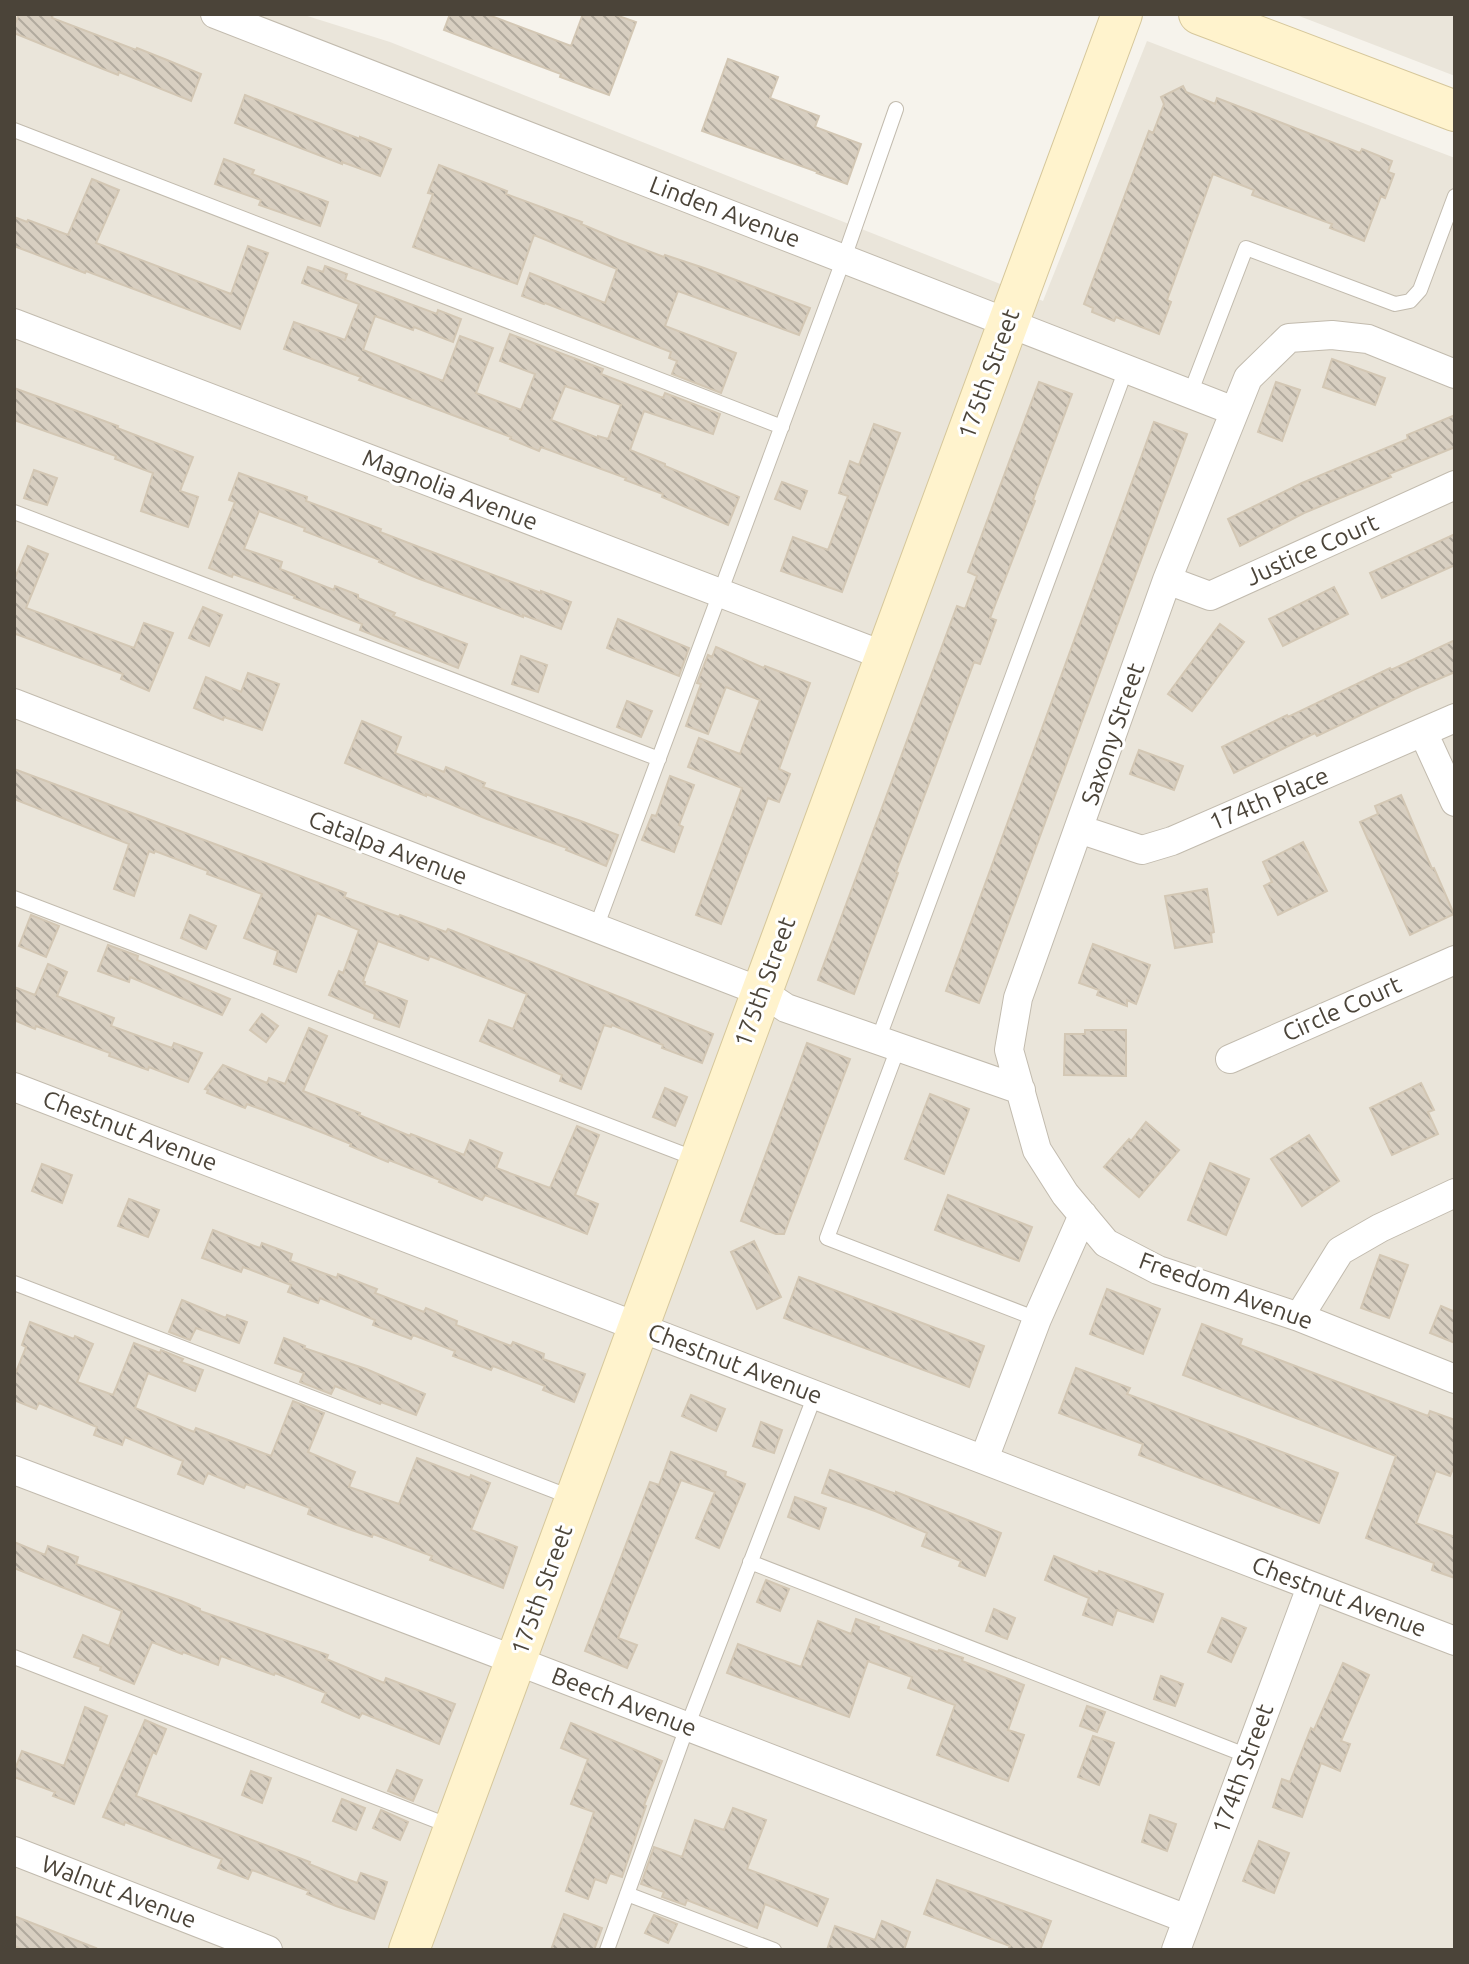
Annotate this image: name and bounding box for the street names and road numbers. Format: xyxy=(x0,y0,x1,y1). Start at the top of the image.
street label: Linden Avenue xyxy=(646,170,804,253)
street label: 175th Street xyxy=(953,305,1025,442)
street label: Magnolia Avenue xyxy=(359,444,542,535)
street label: Justice Court xyxy=(1241,508,1383,591)
street label: Saxony Street xyxy=(1076,659,1150,808)
street label: 174th Place xyxy=(1205,761,1332,836)
street label: Catalpa Avenue xyxy=(305,805,471,890)
street label: 175th Street xyxy=(729,913,801,1050)
street label: Circle Court xyxy=(1278,970,1406,1047)
street label: Chestnut Avenue xyxy=(39,1085,221,1176)
street label: Freedom Avenue xyxy=(1136,1247,1317,1335)
street label: Chestnut Avenue xyxy=(644,1318,826,1409)
street label: 175th Street xyxy=(506,1521,578,1658)
street label: Chestnut Avenue xyxy=(1248,1551,1430,1642)
street label: Beech Avenue xyxy=(548,1662,700,1742)
street label: 174th Street xyxy=(1207,1700,1279,1837)
street label: Walnut Avenue xyxy=(38,1850,200,1933)

